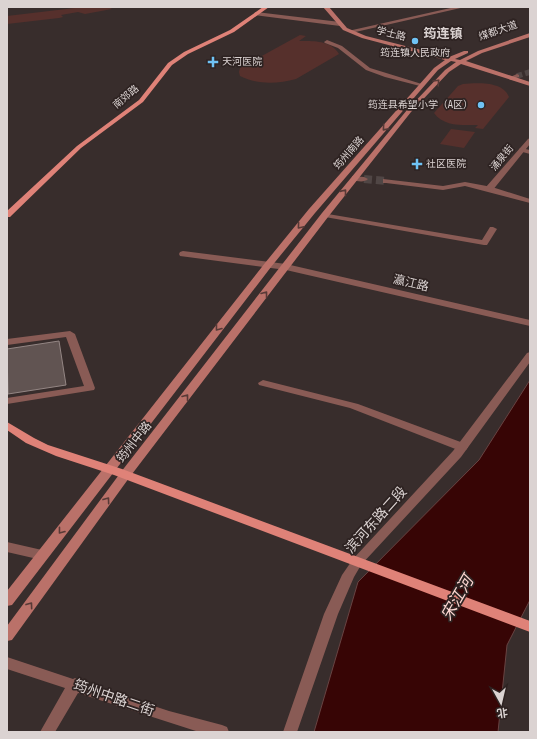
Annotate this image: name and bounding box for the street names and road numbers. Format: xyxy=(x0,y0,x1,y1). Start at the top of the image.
street label: 煤都大道 xyxy=(477,19,519,43)
street label: 学士路 xyxy=(375,25,407,43)
street label: 南郊路 xyxy=(111,83,141,111)
street label: 筠州南路 xyxy=(331,134,367,172)
street label: 涌泉街 xyxy=(488,143,516,173)
street label: 瀛江路 xyxy=(392,272,430,294)
street label: 筠州中路 xyxy=(114,419,154,465)
street label: 滨河东路二段 xyxy=(342,483,410,557)
street label: 筠州中路二街 xyxy=(72,676,156,720)

